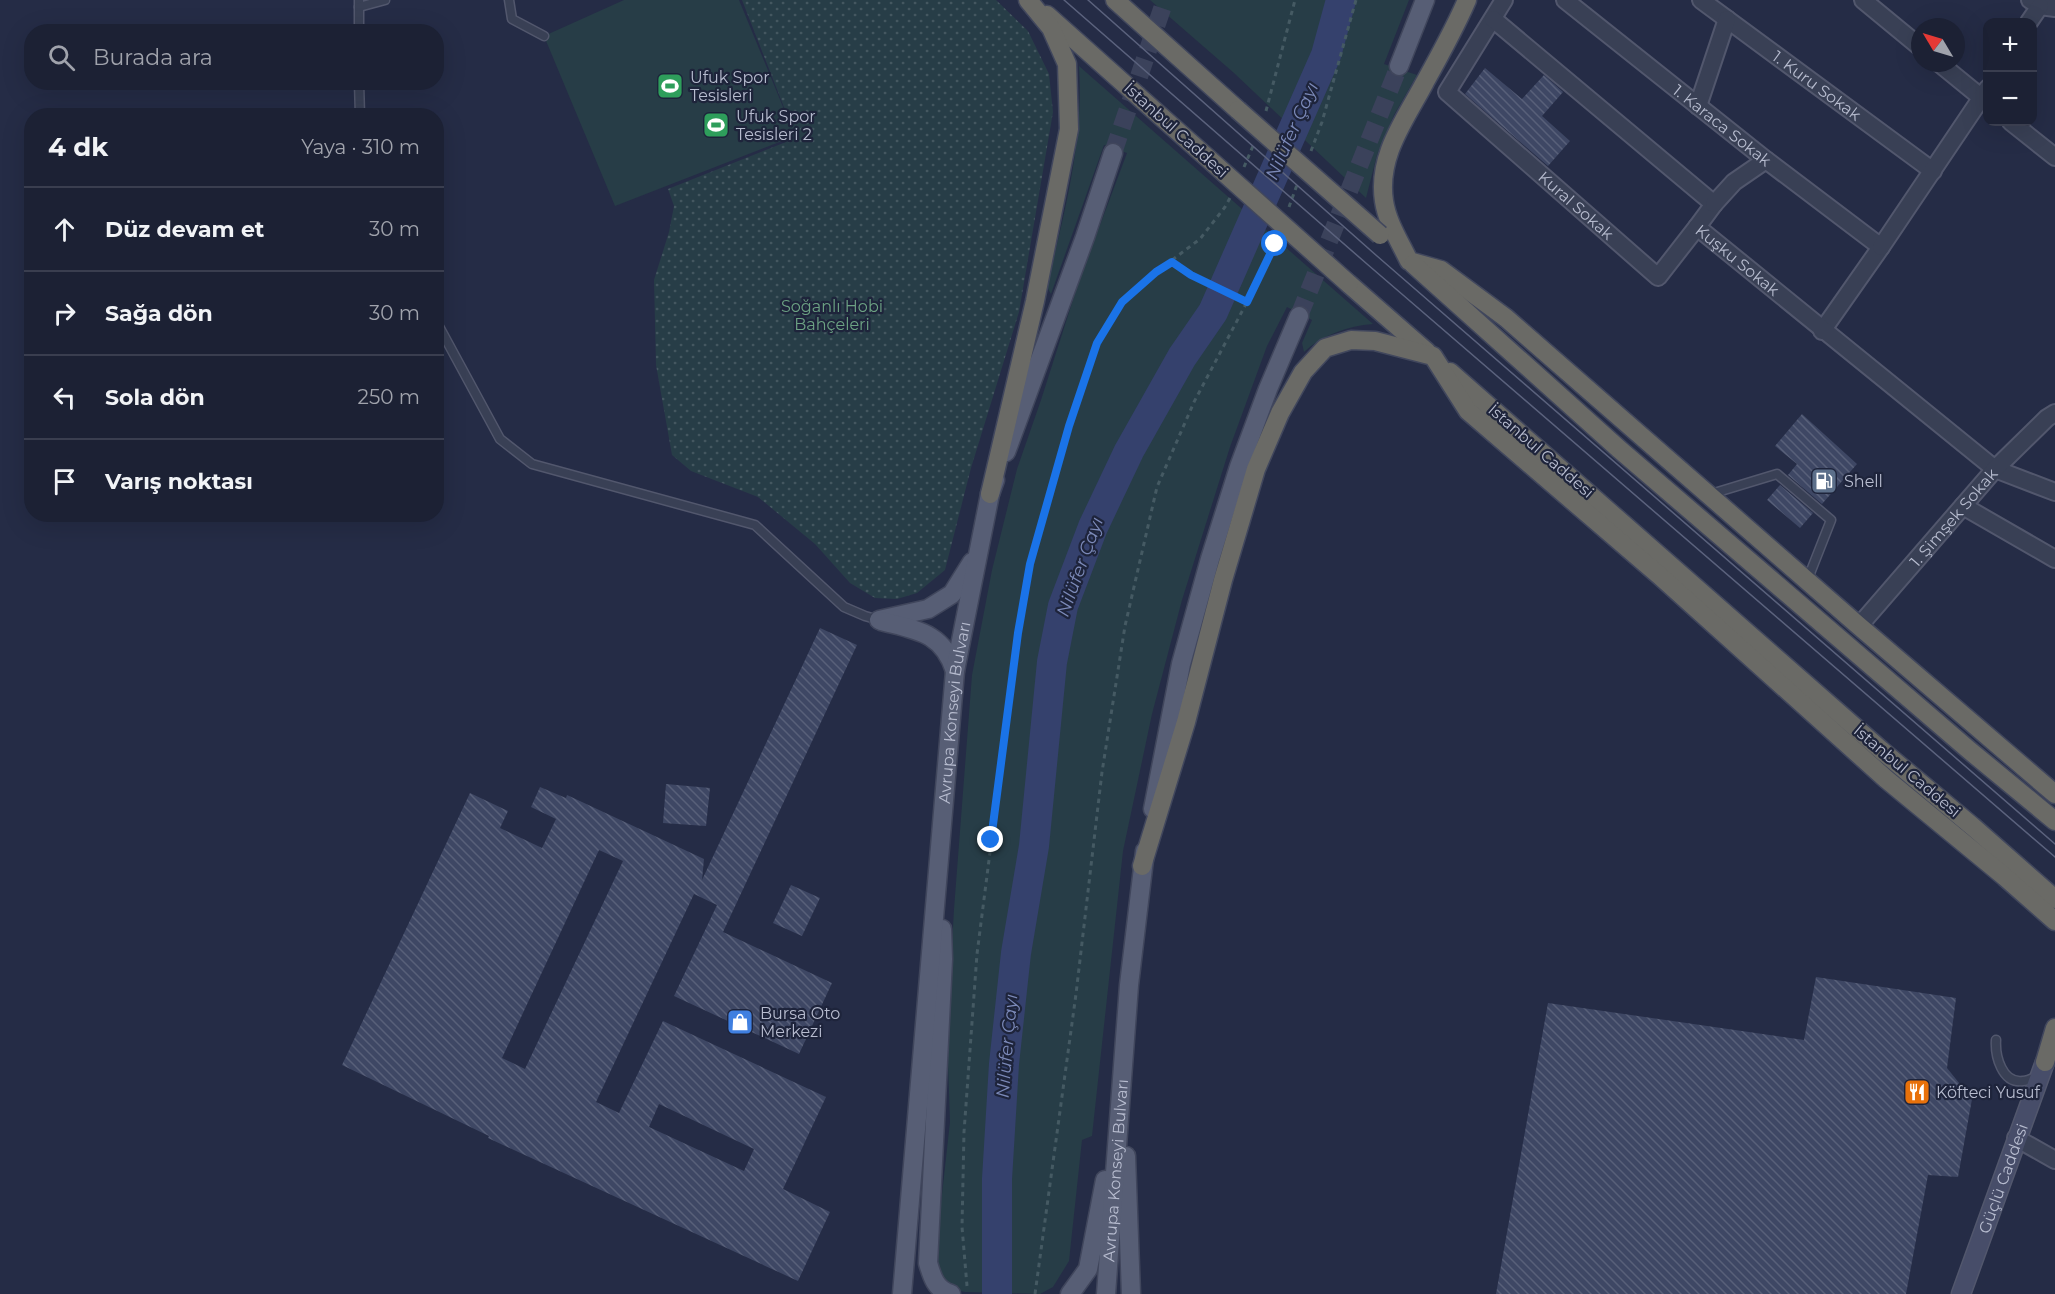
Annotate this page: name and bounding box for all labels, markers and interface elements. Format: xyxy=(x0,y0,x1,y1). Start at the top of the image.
north arrow xyxy=(1911,18,1965,72)
map controls xyxy=(1983,18,2037,126)
button: + xyxy=(1983,18,2037,72)
search box xyxy=(24,24,444,90)
icon: search xyxy=(45,41,78,74)
text: Burada ara xyxy=(93,44,213,71)
street label: 1. Kuru Sokak xyxy=(1769,47,1865,124)
place label: Ufuk Spor Tesisleri xyxy=(690,68,770,105)
sports icon: Ufuk Spor Tesisleri xyxy=(655,71,685,101)
button: − xyxy=(1983,72,2037,126)
street label: İstanbul Caddesi xyxy=(1120,78,1232,182)
water label: Nilüfer Çayı xyxy=(1261,79,1323,183)
street label: 1. Karaca Sokak xyxy=(1669,80,1776,170)
place label: Ufuk Spor Tesisleri 2 xyxy=(736,107,816,144)
sports icon: Ufuk Spor Tesisleri 2 xyxy=(701,110,731,140)
text: 4 dk xyxy=(48,131,108,163)
text: Yaya · 310 m xyxy=(301,135,420,159)
street label: Kural Sokak xyxy=(1535,167,1618,244)
icon: ahead xyxy=(48,213,81,246)
text: Düz devam et xyxy=(105,216,264,243)
text: 30 m xyxy=(369,217,420,241)
street label: Kuşku Sokak xyxy=(1692,220,1784,300)
route start xyxy=(1261,230,1287,256)
icon: right xyxy=(48,297,81,330)
park label: Soğanlı Hobi Bahçeleri xyxy=(781,297,883,334)
text: Sağa dön xyxy=(105,300,213,327)
text: 30 m xyxy=(369,301,420,325)
icon: left xyxy=(48,381,81,414)
text: Sola dön xyxy=(105,384,205,411)
text: 250 m xyxy=(358,385,420,409)
street label: İstanbul Caddesi xyxy=(1484,400,1598,502)
street label: 1. Şimşek Sokak xyxy=(1905,464,2001,570)
icon: arrive xyxy=(48,465,81,498)
fuel station icon: Shell xyxy=(1809,466,1839,496)
text: Varış noktası xyxy=(105,468,253,495)
place label: Shell xyxy=(1844,472,1883,491)
water label: Nilüfer Çayı xyxy=(1052,514,1108,620)
street label: Avrupa Konseyi Bulvarı xyxy=(934,620,974,804)
street label: İstanbul Caddesi xyxy=(1850,721,1964,821)
route end xyxy=(977,826,1003,852)
water label: Nilüfer Çayı xyxy=(991,993,1023,1099)
place label: Bursa Oto Merkezi xyxy=(760,1004,840,1041)
shop icon: Bursa Oto Merkezi xyxy=(725,1007,755,1037)
restaurant icon: Köfteci Yusuf xyxy=(1902,1077,1932,1107)
street label: Avrupa Konseyi Bulvarı xyxy=(1099,1078,1131,1263)
place label: Köfteci Yusuf xyxy=(1936,1083,2041,1102)
street label: Güçlü Caddesi xyxy=(1974,1121,2031,1236)

